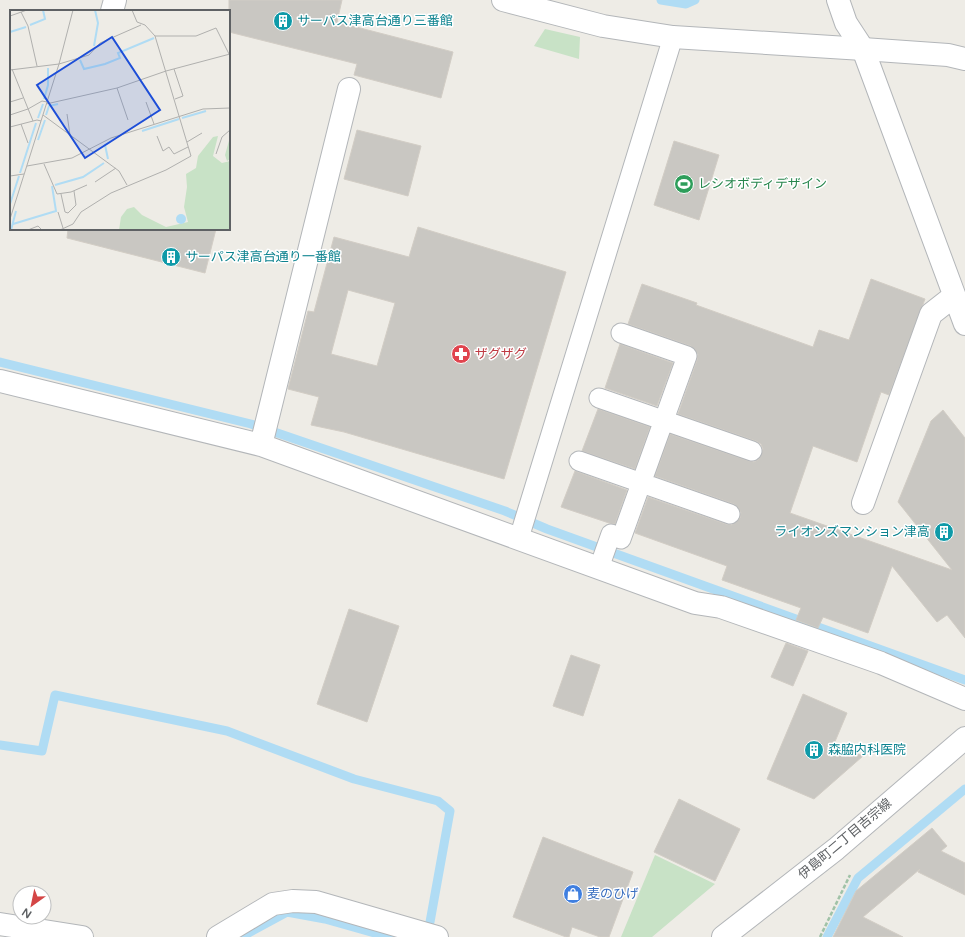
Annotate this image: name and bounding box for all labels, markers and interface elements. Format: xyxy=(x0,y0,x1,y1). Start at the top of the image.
inset map xyxy=(10,10,230,230)
building icon: サーパス津高台通り三番館 xyxy=(272,10,294,32)
place label: サーパス津高台通り三番館 xyxy=(297,13,453,29)
sports icon: レシオボディデザイン xyxy=(673,173,695,195)
place label: レシオボディデザイン xyxy=(698,176,827,192)
building icon: サーパス津高台通り一番館 xyxy=(160,246,182,268)
place label: サーパス津高台通り一番館 xyxy=(185,249,341,265)
pharmacy icon: ザグザグ xyxy=(450,343,472,365)
place label: ザグザグ xyxy=(475,346,527,362)
building icon: ライオンズマンション津高 xyxy=(933,521,955,543)
place label: ライオンズマンション津高 xyxy=(774,524,930,540)
building icon: 森脇内科医院 xyxy=(803,739,825,761)
place label: 森脇内科医院 xyxy=(828,742,906,758)
street label: 伊島町二丁目吉宗線 xyxy=(795,795,895,883)
shop icon: 麦のひげ xyxy=(562,883,584,905)
north arrow xyxy=(12,885,52,925)
place label: 麦のひげ xyxy=(587,886,639,902)
text: N xyxy=(20,905,34,921)

